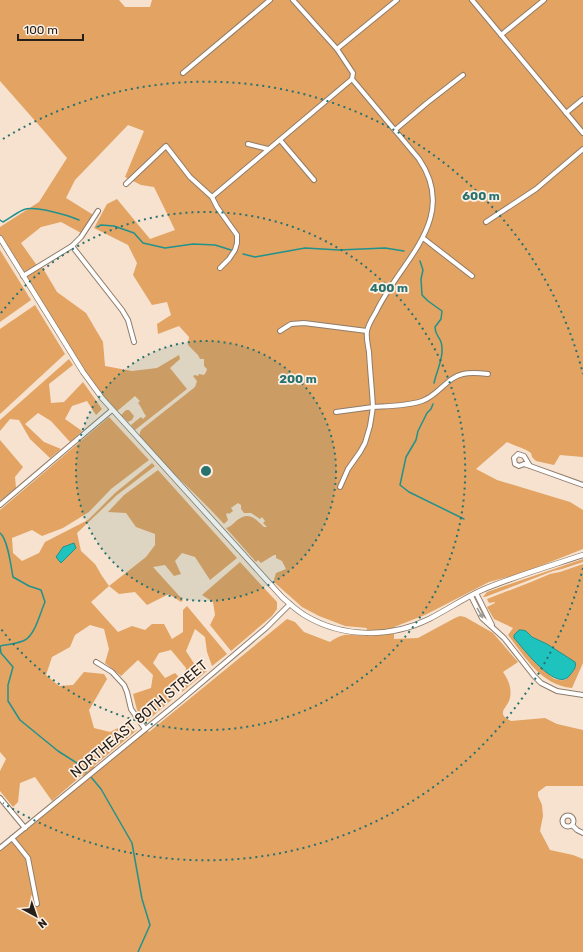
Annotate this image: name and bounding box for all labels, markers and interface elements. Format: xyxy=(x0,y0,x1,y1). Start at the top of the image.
scale bar xyxy=(18,16,83,42)
text: 100 m xyxy=(24,23,58,37)
text: 600 m xyxy=(462,189,500,203)
text: 400 m xyxy=(370,281,408,295)
text: 200 m xyxy=(279,372,317,386)
centre of rings xyxy=(199,464,213,478)
one-way arrow xyxy=(476,607,483,619)
street label: NORTHEAST 80TH STREET xyxy=(67,657,211,781)
north arrow xyxy=(16,896,56,936)
text: N xyxy=(35,916,49,931)

